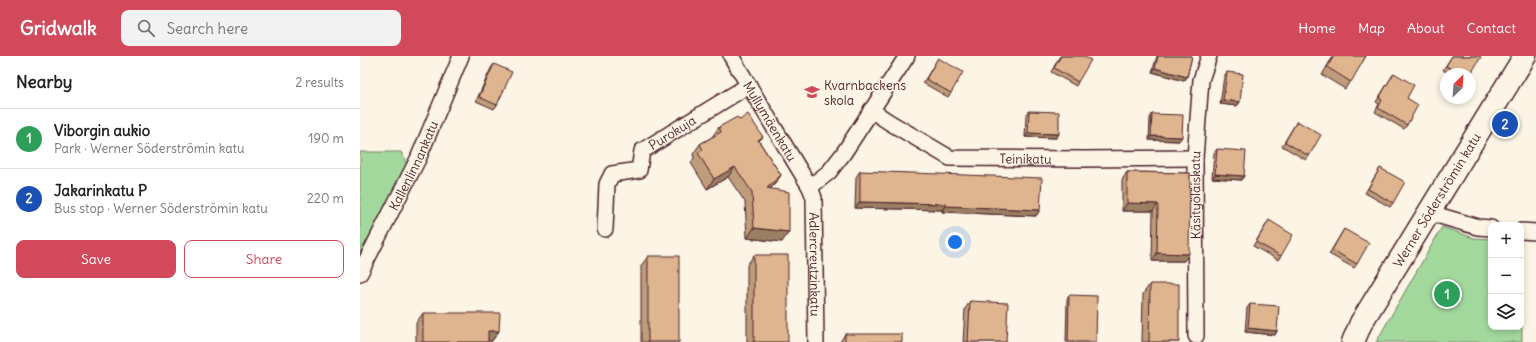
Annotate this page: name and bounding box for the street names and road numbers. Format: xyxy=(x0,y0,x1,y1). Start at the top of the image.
street label: Myllymäenkatu xyxy=(739,78,801,165)
street label: Purokuja xyxy=(645,112,699,154)
street label: Kallenlinnankatu xyxy=(385,118,442,214)
street label: Werner Söderströmin katu xyxy=(1389,129,1485,271)
street label: Teinikatu xyxy=(999,150,1052,168)
street label: Käsityöläiskatu xyxy=(1187,150,1205,239)
street label: Adlercreutzinkatu xyxy=(805,212,824,317)

